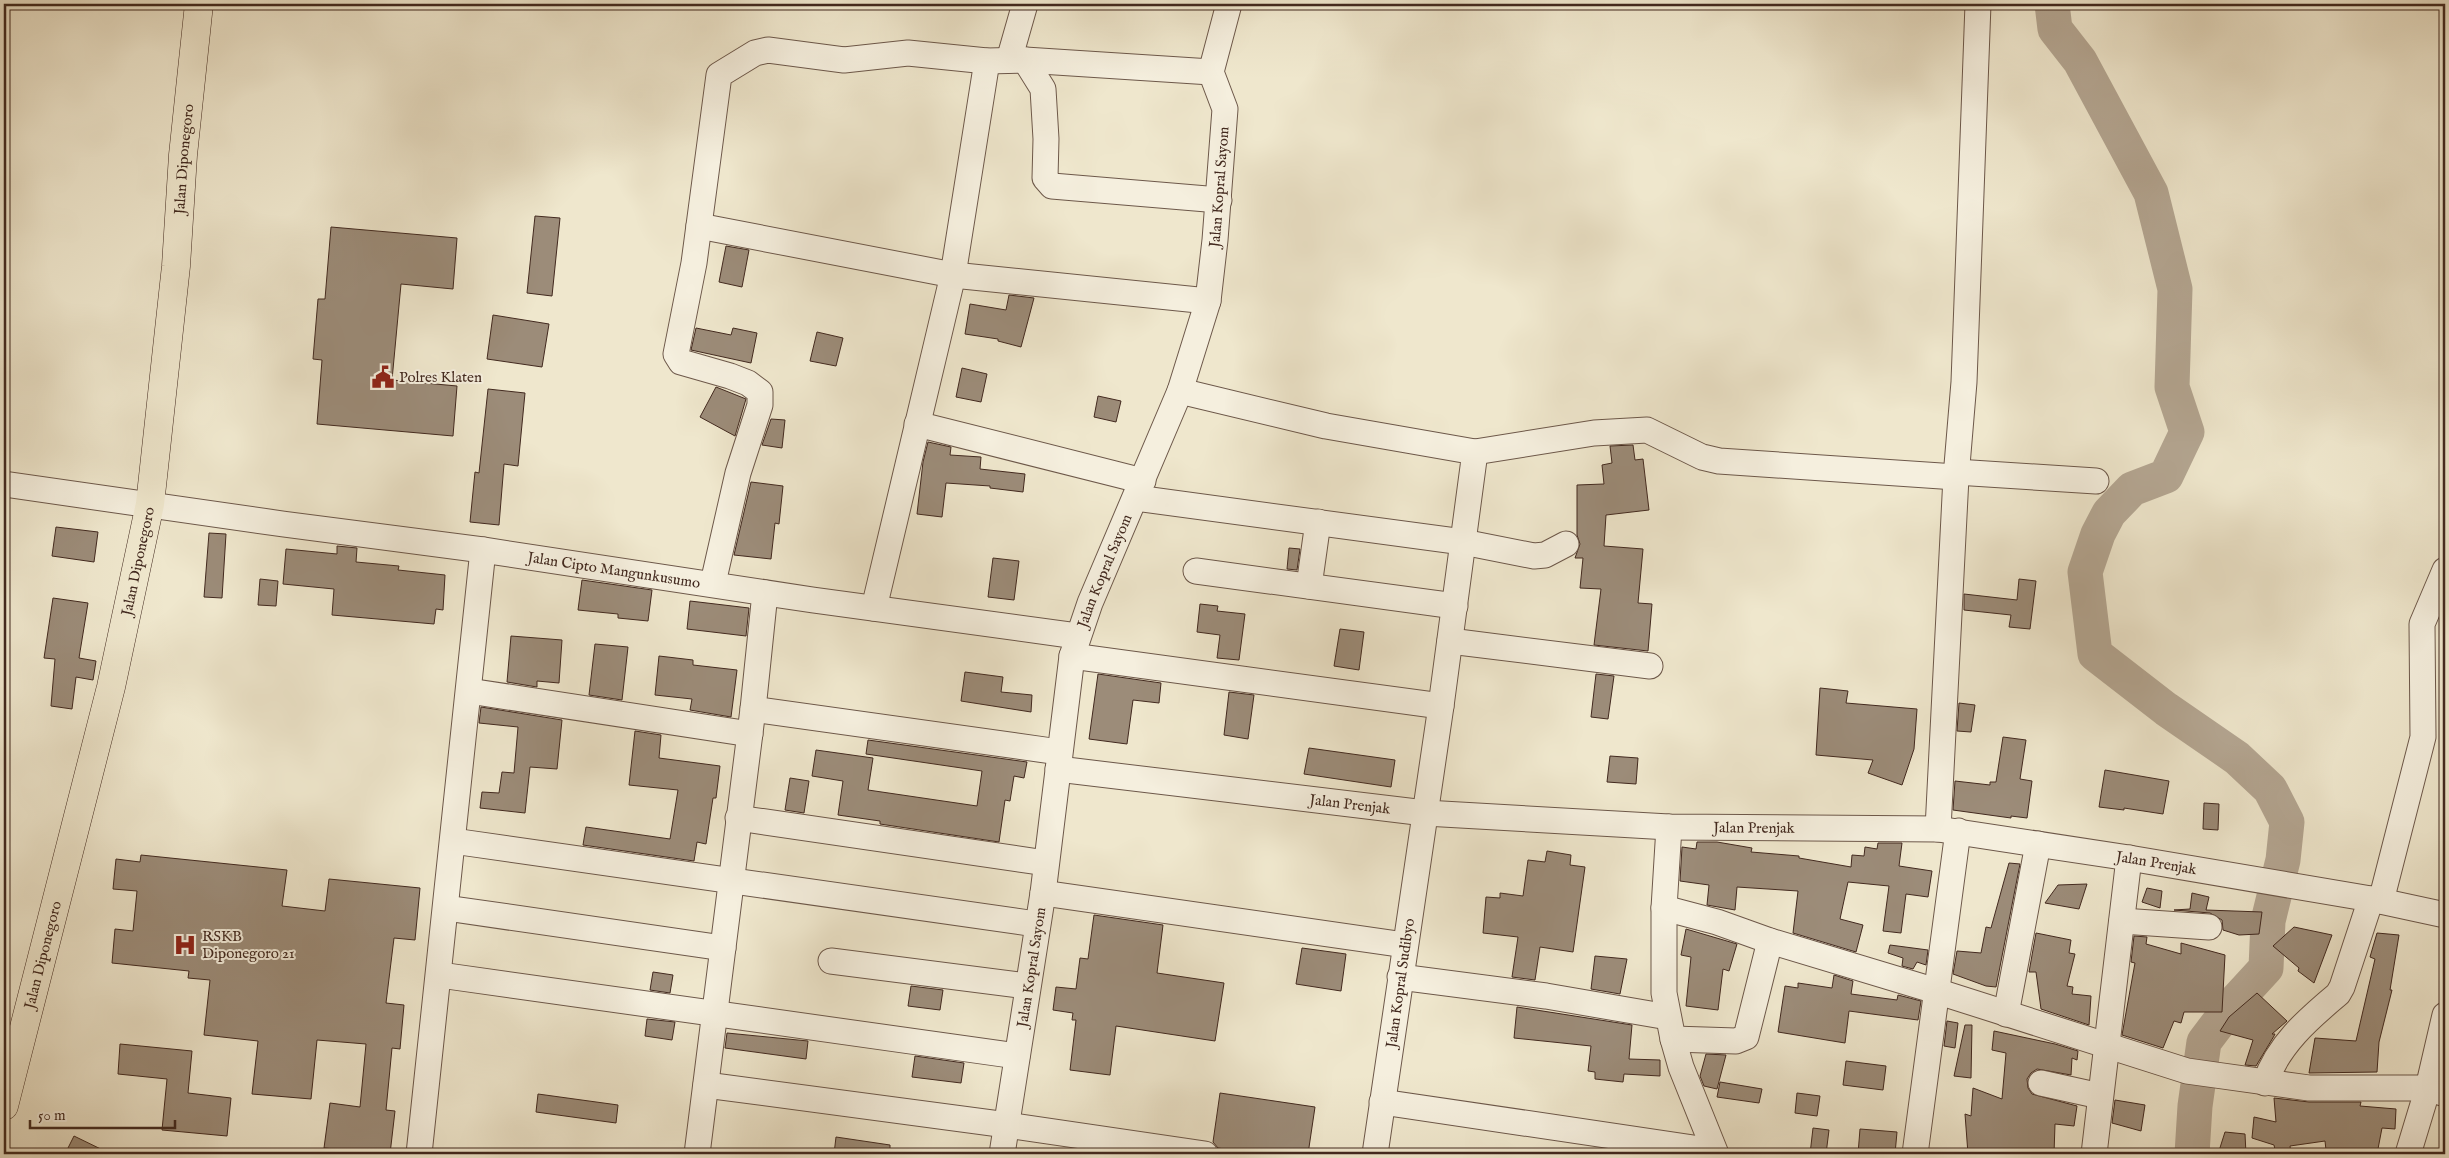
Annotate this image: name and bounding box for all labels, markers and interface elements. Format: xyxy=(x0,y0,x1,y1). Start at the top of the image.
street label: Jalan Diponegoro xyxy=(170,103,198,217)
street label: Jalan Kopral Sayom xyxy=(1205,126,1234,251)
public building icon: Polres Klaten xyxy=(370,364,396,390)
place label: Polres Klaten xyxy=(399,368,482,387)
street label: Jalan Diponegoro xyxy=(117,505,159,620)
street label: Jalan Kopral Sayom xyxy=(1073,511,1137,632)
street label: Jalan Cipto Mangunkusumo xyxy=(524,548,702,593)
street label: Jalan Prenjak xyxy=(1306,790,1392,819)
street label: Jalan Prenjak xyxy=(1711,818,1796,838)
street label: Jalan Prenjak xyxy=(2113,847,2199,879)
street label: Jalan Diponegoro xyxy=(20,899,66,1013)
street label: Jalan Kopral Sayom xyxy=(1013,906,1051,1031)
street label: Jalan Kopral Sudibyo xyxy=(1382,917,1419,1051)
place label: RSKB Diponegoro 21 xyxy=(202,927,295,963)
hospital icon: RSKB Diponegoro 21 xyxy=(172,932,198,958)
scale bar xyxy=(30,1098,175,1130)
text: 50 m xyxy=(38,1106,66,1125)

